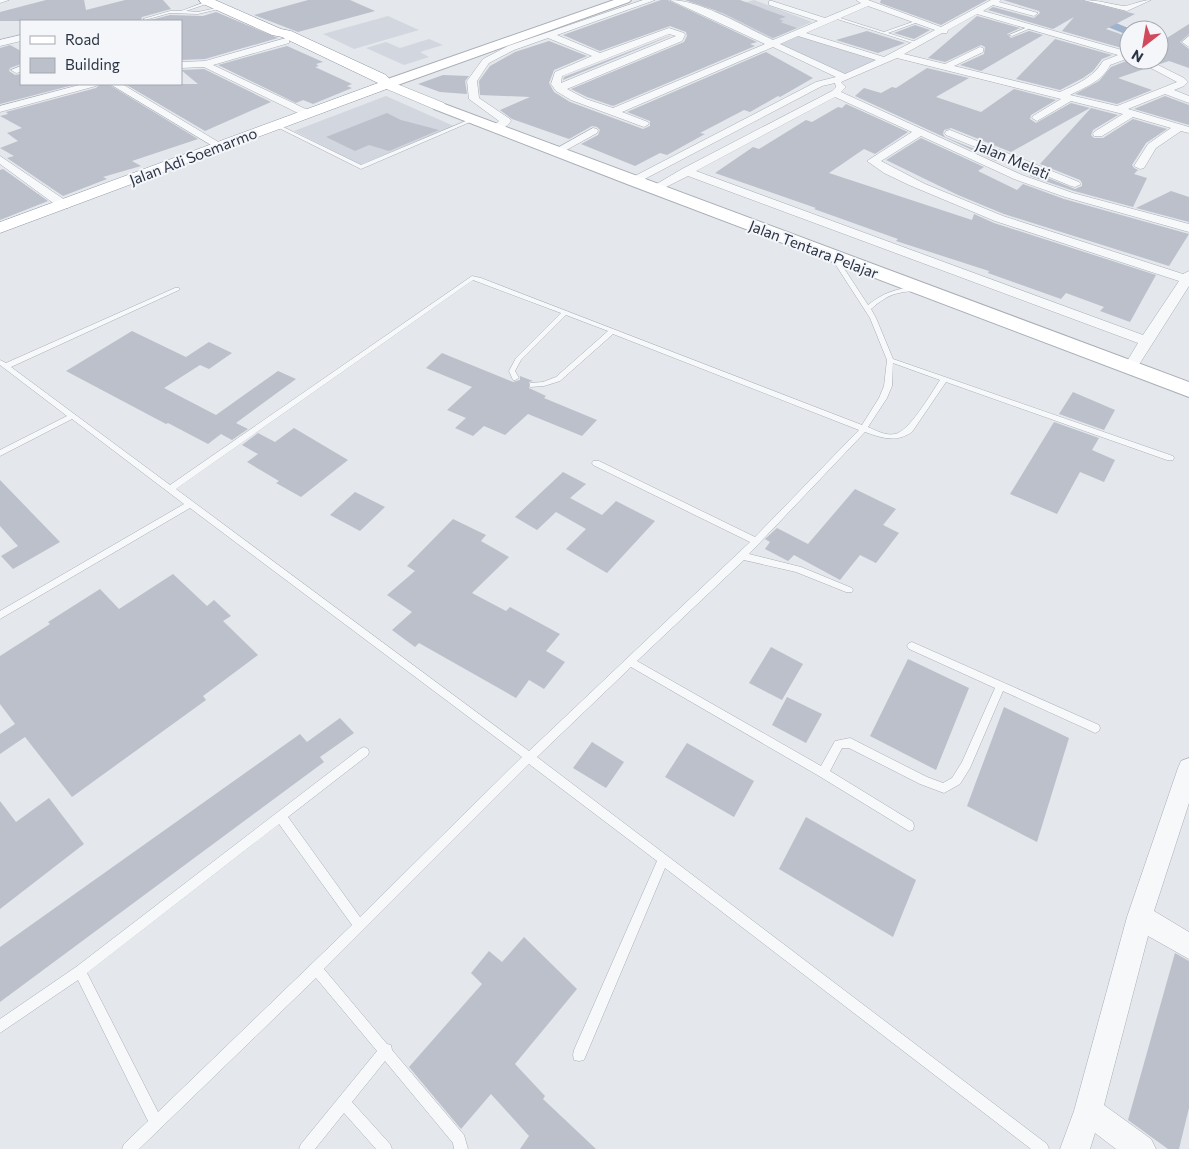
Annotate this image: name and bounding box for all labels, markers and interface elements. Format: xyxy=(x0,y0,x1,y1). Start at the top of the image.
legend xyxy=(20,20,182,85)
north arrow xyxy=(1119,20,1169,70)
text: Road xyxy=(65,30,100,48)
text: N xyxy=(1128,47,1146,67)
text: Building xyxy=(65,55,120,73)
street label: Jalan Adi Soemarmo xyxy=(127,123,259,189)
street label: Jalan Melati xyxy=(973,135,1053,183)
street label: Jalan Tentara Pelajar xyxy=(747,216,881,282)

